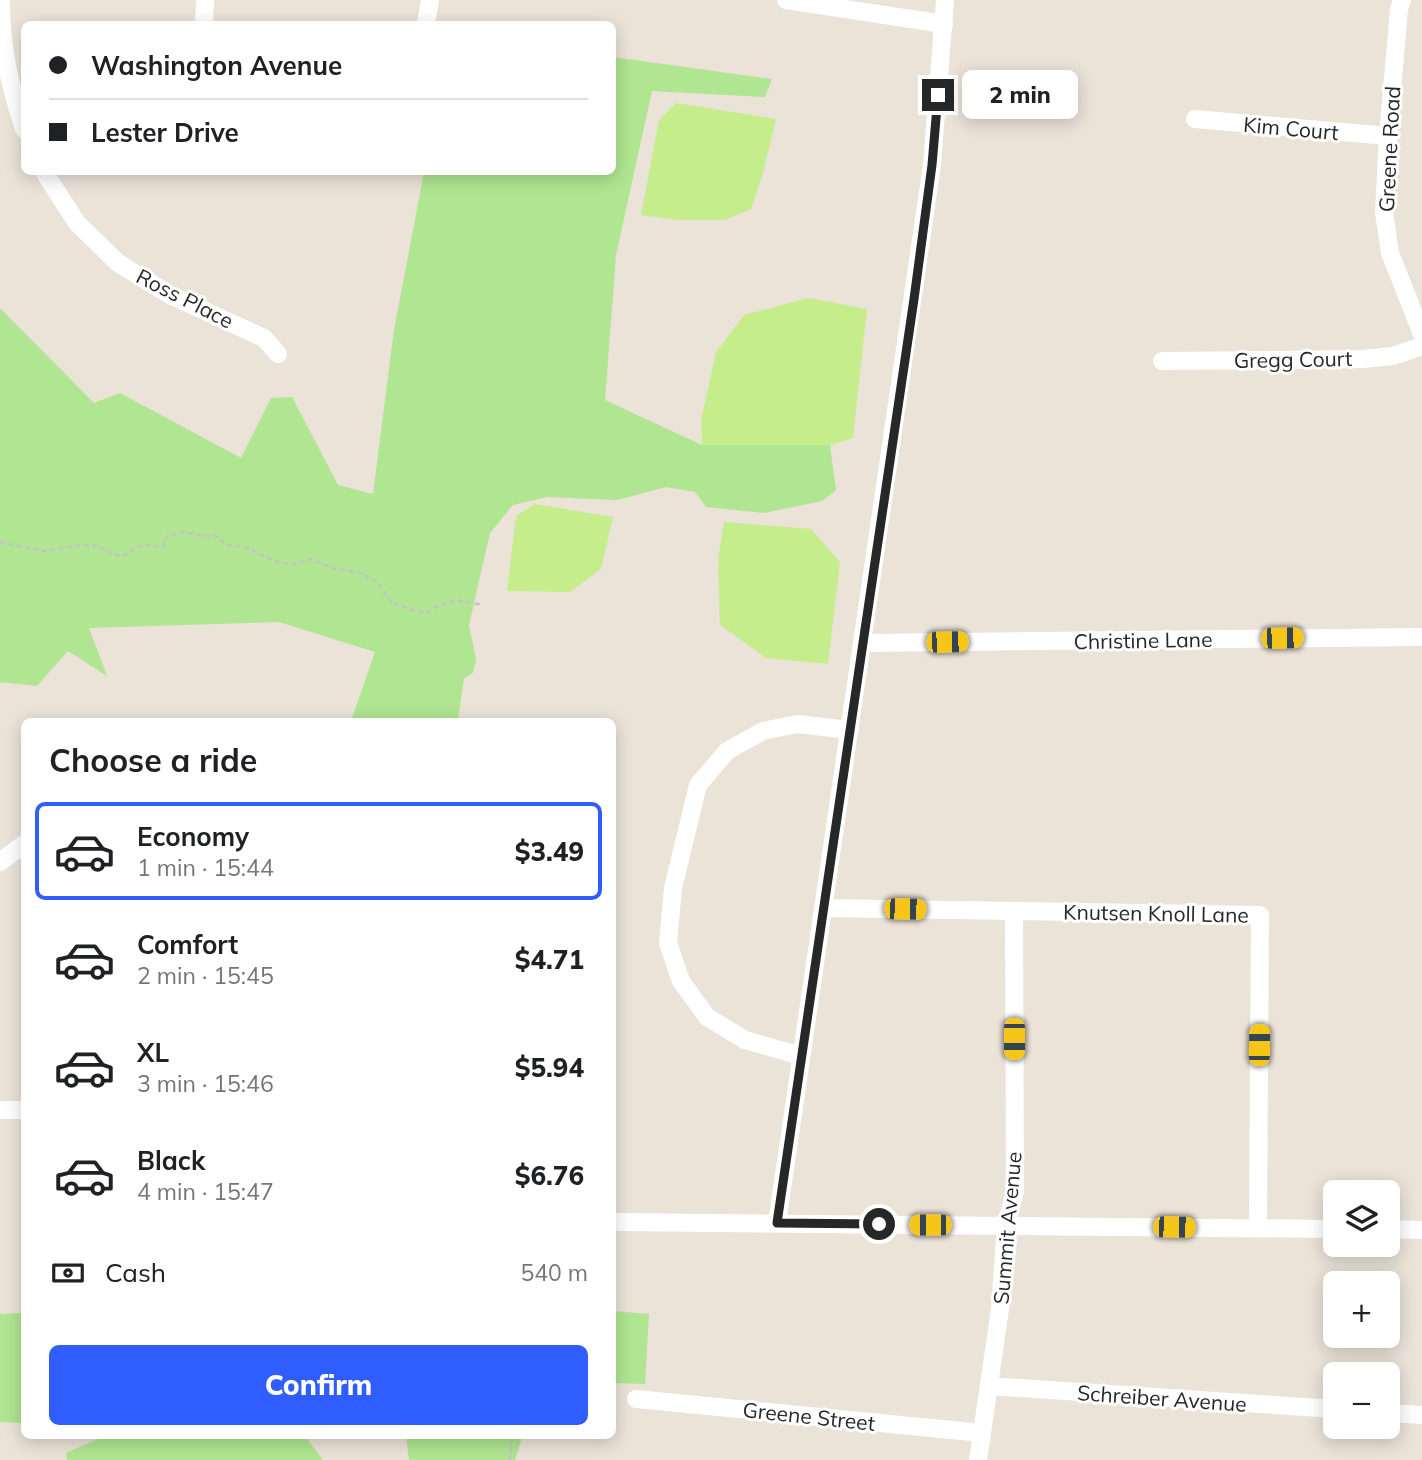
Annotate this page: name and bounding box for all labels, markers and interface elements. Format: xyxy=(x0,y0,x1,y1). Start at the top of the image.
text: Washington Avenue xyxy=(91,49,342,82)
callout: 2 min xyxy=(962,70,1078,119)
route end xyxy=(922,79,954,111)
text: 2 min xyxy=(989,80,1051,109)
street label: Greene Road xyxy=(1373,85,1405,213)
street label: Kim Court xyxy=(1242,111,1340,145)
text: Lester Drive xyxy=(91,116,239,149)
street label: Ross Place xyxy=(132,262,238,334)
street label: Gregg Court xyxy=(1234,345,1352,373)
street label: Christine Lane xyxy=(1073,626,1213,654)
car xyxy=(1261,627,1304,649)
car xyxy=(926,631,969,653)
text: Choose a ride xyxy=(49,740,257,780)
icon: car xyxy=(53,820,116,883)
text: Economy xyxy=(137,820,249,853)
text: $3.49 xyxy=(515,835,584,868)
text: 1 min · 15:44 xyxy=(137,853,274,882)
car xyxy=(884,898,927,920)
street label: Knutsen Knoll Lane xyxy=(1063,898,1249,928)
icon: car xyxy=(53,928,116,991)
text: Comfort xyxy=(137,928,238,961)
text: $4.71 xyxy=(515,943,584,976)
text: 2 min · 15:45 xyxy=(137,961,274,990)
car xyxy=(1004,1018,1025,1060)
car xyxy=(1249,1024,1270,1066)
icon: car xyxy=(53,1036,116,1099)
text: XL xyxy=(137,1036,169,1069)
text: $5.94 xyxy=(515,1051,584,1084)
text: 3 min · 15:46 xyxy=(137,1069,274,1098)
icon: car xyxy=(53,1144,116,1207)
text: Black xyxy=(137,1144,205,1177)
street label: Summit Avenue xyxy=(987,1151,1027,1305)
text: $6.76 xyxy=(515,1159,584,1192)
text: 4 min · 15:47 xyxy=(137,1177,274,1206)
map controls xyxy=(1323,1180,1400,1439)
button: layers xyxy=(1323,1180,1400,1257)
route start xyxy=(863,1208,895,1240)
car xyxy=(910,1215,952,1236)
car xyxy=(1153,1216,1196,1238)
icon: cash xyxy=(49,1254,87,1292)
text: Cash xyxy=(105,1256,166,1289)
text: 540 m xyxy=(520,1258,588,1287)
button: + xyxy=(1323,1271,1400,1348)
button: Confirm xyxy=(49,1345,588,1425)
button: − xyxy=(1323,1362,1400,1439)
street label: Schreiber Avenue xyxy=(1076,1379,1248,1417)
street label: Greene Street xyxy=(742,1396,876,1436)

